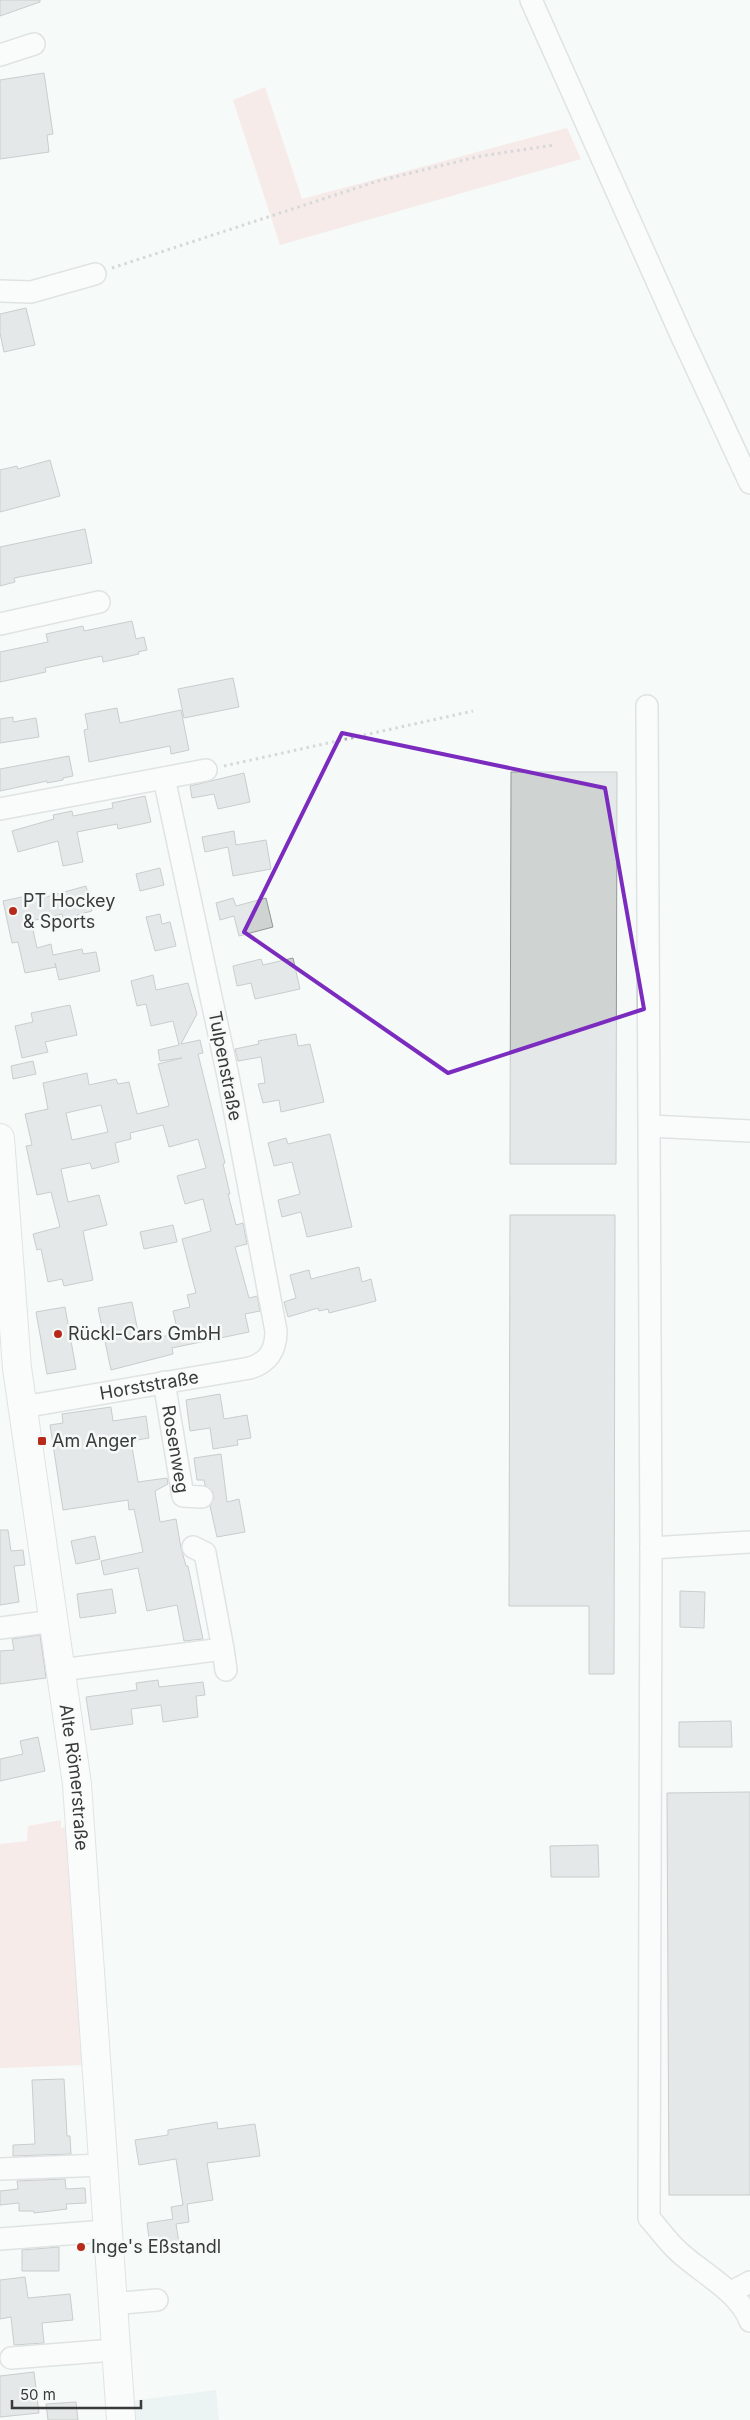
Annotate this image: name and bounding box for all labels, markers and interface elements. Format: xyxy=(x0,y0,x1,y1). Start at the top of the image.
place label: PT Hockey & Sports xyxy=(23,890,115,932)
marker: PT Hockey & Sports xyxy=(7,905,19,917)
street label: Tulpenstraße xyxy=(205,1009,246,1123)
place label: Rückl-Cars GmbH xyxy=(68,1323,221,1344)
marker: Rückl-Cars GmbH xyxy=(52,1328,64,1340)
street label: Horststraße xyxy=(98,1366,200,1404)
street label: Rosenweg xyxy=(158,1404,193,1494)
place label: Am Anger xyxy=(52,1430,137,1451)
marker: Am Anger xyxy=(36,1435,48,1447)
street label: Alte Römerstraße xyxy=(56,1703,93,1851)
place label: Inge's Eßstandl xyxy=(91,2236,221,2257)
marker: Inge's Eßstandl xyxy=(75,2241,87,2253)
scale bar xyxy=(12,2378,141,2410)
text: 50 m xyxy=(20,2385,56,2404)

